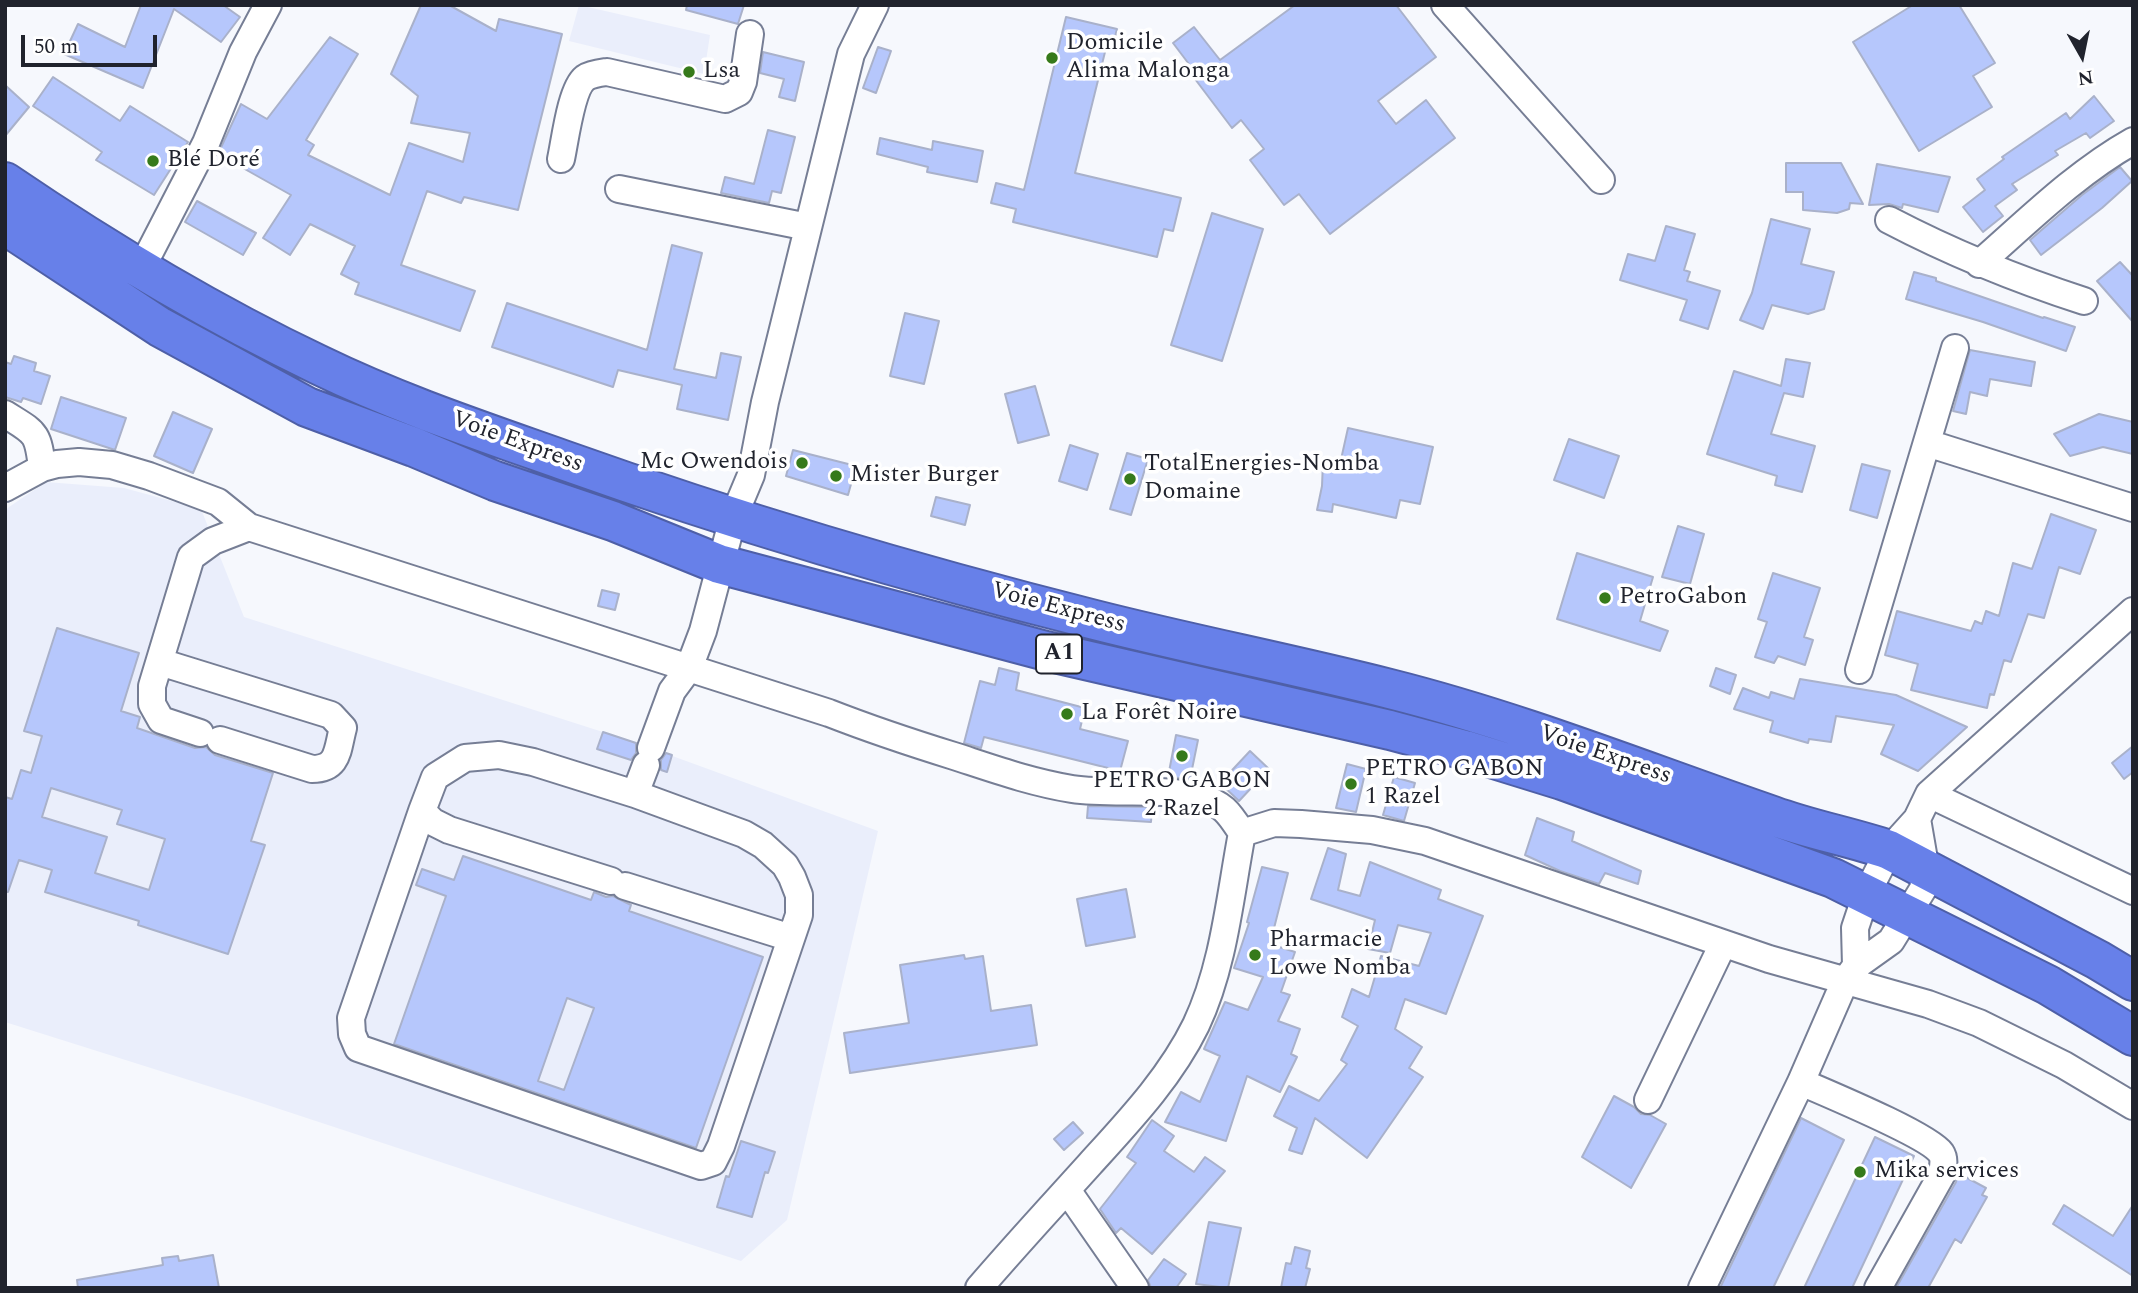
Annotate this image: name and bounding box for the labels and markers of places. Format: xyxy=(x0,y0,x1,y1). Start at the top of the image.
place label: Domicile Alima Malonga xyxy=(1066,30,1230,86)
marker: Domicile Alima Malonga xyxy=(1044,50,1060,66)
place label: Lsa xyxy=(703,58,740,86)
marker: Lsa xyxy=(681,64,697,80)
place label: Blé Doré xyxy=(167,147,260,175)
marker: Blé Doré xyxy=(145,153,161,169)
place label: Mc Owendois xyxy=(640,449,788,477)
place label: TotalEnergies-Nomba Domaine xyxy=(1144,451,1379,507)
marker: Mc Owendois xyxy=(794,455,810,471)
place label: Mister Burger xyxy=(850,462,999,490)
marker: Mister Burger xyxy=(828,468,844,484)
marker: TotalEnergies-Nomba Domaine xyxy=(1122,471,1138,487)
place label: PetroGabon xyxy=(1619,584,1747,612)
marker: PetroGabon xyxy=(1597,590,1613,606)
place label: La Forêt Noire xyxy=(1081,700,1237,728)
marker: La Forêt Noire xyxy=(1059,706,1075,722)
marker: PETRO GABON 2 Razel xyxy=(1174,748,1190,764)
place label: PETRO GABON 1 Razel xyxy=(1365,756,1544,812)
place label: PETRO GABON 2 Razel xyxy=(1093,768,1271,824)
marker: PETRO GABON 1 Razel xyxy=(1343,776,1359,792)
place label: Pharmacie Lowe Nomba xyxy=(1269,927,1411,983)
marker: Pharmacie Lowe Nomba xyxy=(1247,947,1263,963)
place label: Mika services xyxy=(1874,1158,2019,1186)
marker: Mika services xyxy=(1852,1164,1868,1180)

